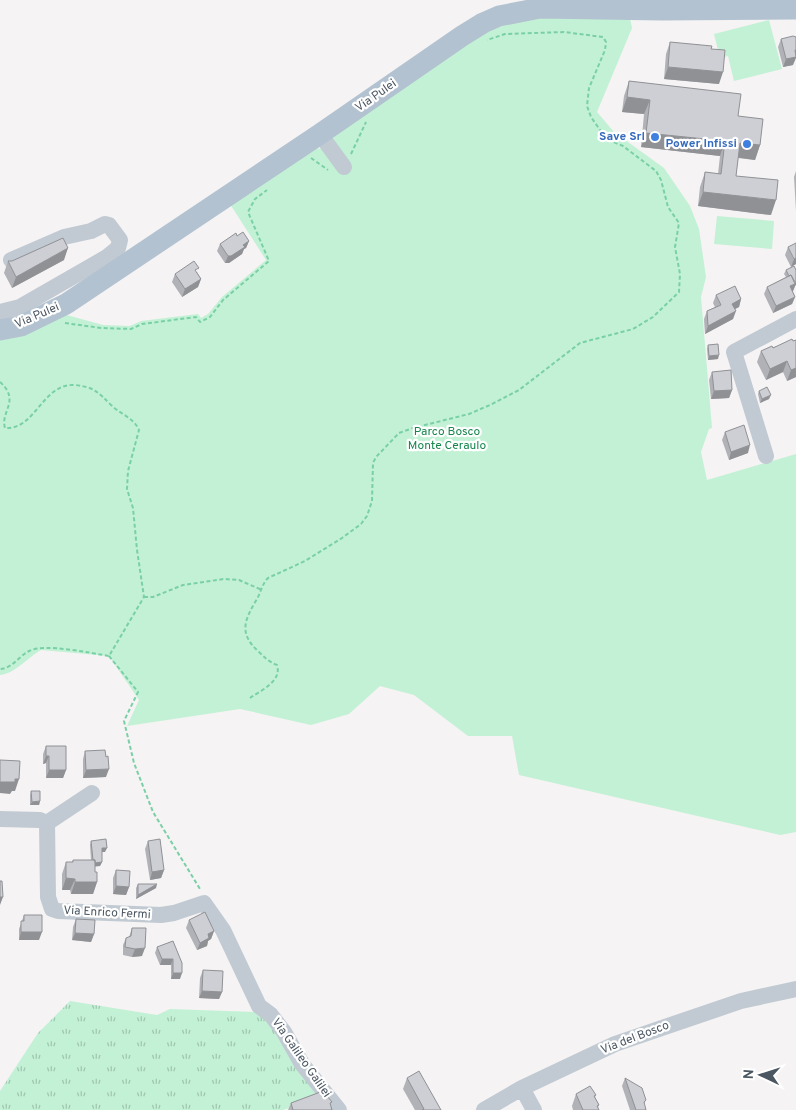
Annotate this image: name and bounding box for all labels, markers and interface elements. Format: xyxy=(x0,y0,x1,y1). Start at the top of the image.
street label: Via Pulei xyxy=(352,76,400,116)
place label: Save Srl xyxy=(599,129,645,145)
marker: Save Srl xyxy=(649,131,661,143)
place label: Power Infissi xyxy=(666,136,737,152)
marker: Power Infissi xyxy=(741,138,753,150)
street label: Via Pulei xyxy=(12,299,62,333)
park label: Parco Bosco Monte Ceraulo xyxy=(408,424,486,454)
street label: Via Enrico Fermi xyxy=(63,903,151,923)
street label: Via Galileo Galilei xyxy=(268,1015,334,1101)
street label: Via del Bosco xyxy=(599,1018,672,1058)
north arrow xyxy=(736,1050,786,1100)
text: N xyxy=(741,1069,758,1080)

